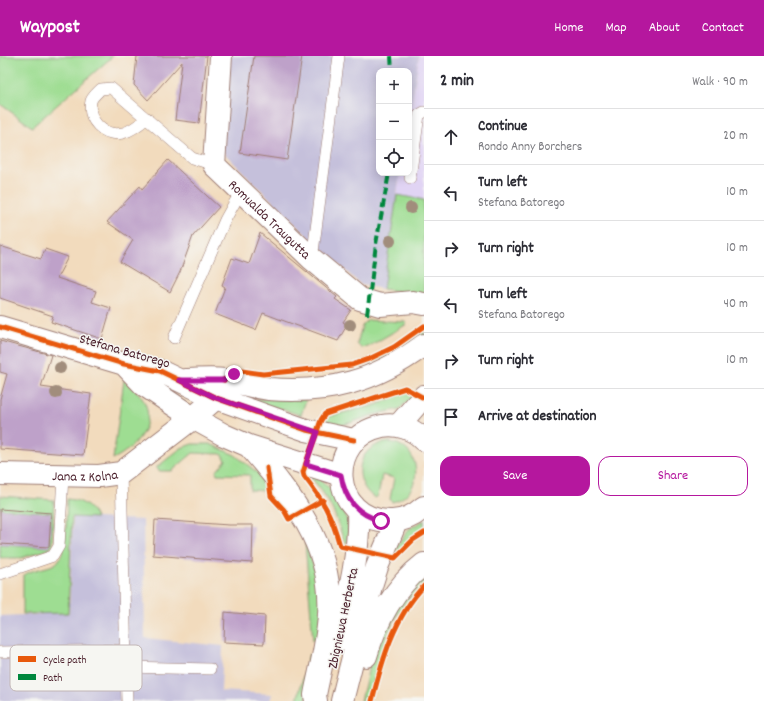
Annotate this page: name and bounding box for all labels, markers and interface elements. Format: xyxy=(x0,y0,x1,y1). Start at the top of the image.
text: Waypost xyxy=(20,15,80,42)
text: Home xyxy=(554,18,583,38)
text: Map xyxy=(605,18,627,38)
text: About xyxy=(649,18,680,38)
text: Contact xyxy=(702,18,744,38)
map controls xyxy=(376,68,412,176)
button: + xyxy=(376,68,412,104)
text: 2 min xyxy=(440,70,474,94)
text: Walk · 90 m xyxy=(692,73,748,92)
button: − xyxy=(376,104,412,140)
text: Continue xyxy=(478,116,527,138)
icon: ahead xyxy=(440,126,462,148)
text: 20 m xyxy=(723,127,748,146)
text: Rondo Anny Borchers xyxy=(478,138,582,157)
button: locate xyxy=(376,140,412,176)
text: Turn left xyxy=(478,172,527,194)
street label: Romualda Traugutta xyxy=(223,176,315,265)
icon: left xyxy=(440,182,462,204)
text: 10 m xyxy=(726,183,748,202)
text: Stefana Batorego xyxy=(478,194,565,213)
icon: right xyxy=(440,238,462,260)
text: Turn right xyxy=(478,238,534,260)
text: 10 m xyxy=(726,239,748,258)
text: Turn left xyxy=(478,284,527,306)
icon: left xyxy=(440,294,462,316)
text: 40 m xyxy=(724,295,748,314)
text: Stefana Batorego xyxy=(478,306,565,325)
street label: Stefana Batorego xyxy=(77,329,172,374)
icon: right xyxy=(440,350,462,372)
text: Turn right xyxy=(478,350,534,372)
text: 10 m xyxy=(726,351,748,370)
route end xyxy=(225,365,243,383)
icon: arrive xyxy=(440,406,462,428)
text: Arrive at destination xyxy=(478,406,596,428)
button: Save xyxy=(440,456,590,496)
button: Share xyxy=(598,456,748,496)
street label: Jana z Kolna xyxy=(52,465,120,488)
route start xyxy=(372,512,390,530)
street label: Zbigniewa Herberta xyxy=(324,566,364,671)
legend xyxy=(10,645,142,691)
text: Cycle path xyxy=(43,653,87,669)
text: Path xyxy=(43,671,62,687)

